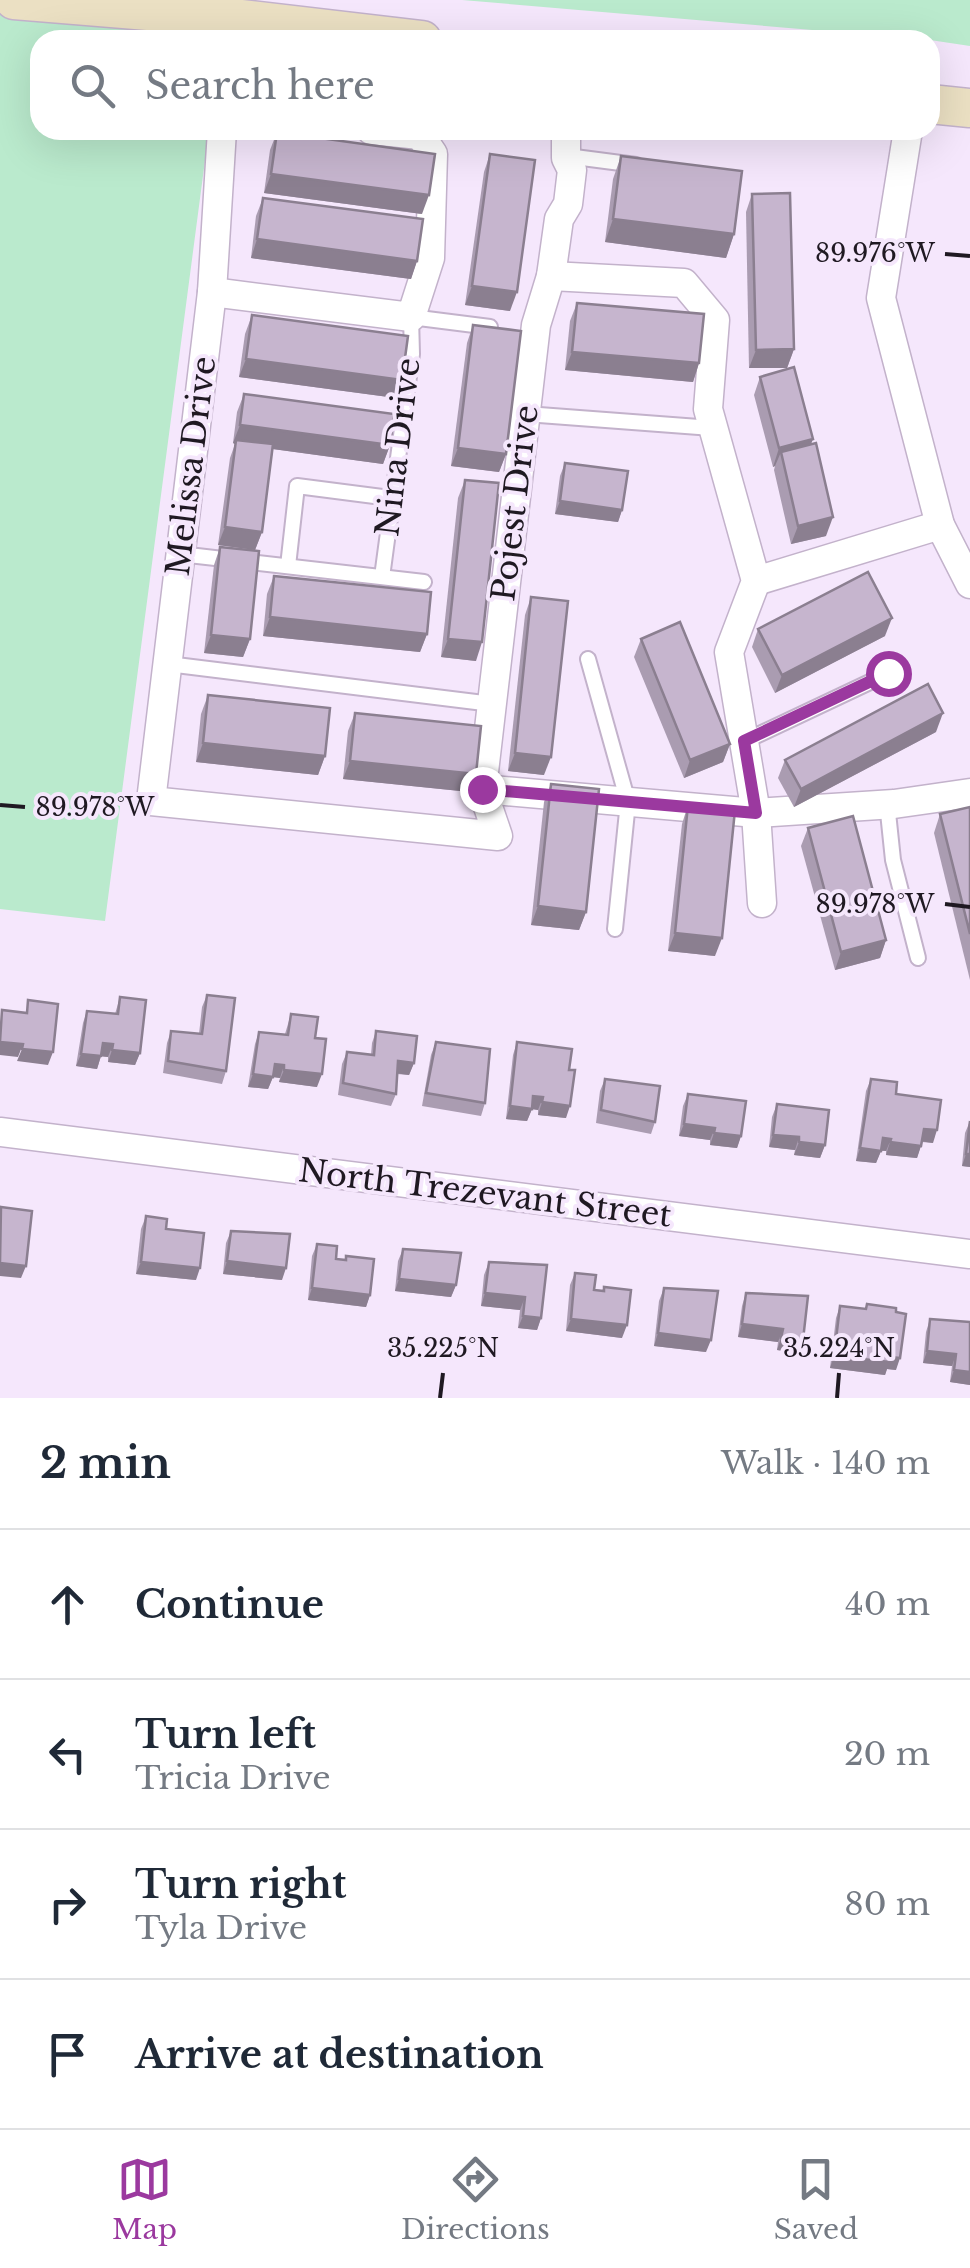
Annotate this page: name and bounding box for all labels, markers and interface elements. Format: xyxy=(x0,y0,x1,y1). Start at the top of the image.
search box xyxy=(30,30,940,140)
icon: search xyxy=(65,58,120,113)
text: Search here xyxy=(145,62,375,109)
text: 89.976°W xyxy=(815,238,936,269)
street label: Melissa Drive xyxy=(158,354,224,578)
street label: Nina Drive xyxy=(367,355,429,539)
street label: Pojest Drive xyxy=(483,403,547,603)
route start xyxy=(866,651,912,697)
route end xyxy=(460,767,506,813)
text: 89.978°W xyxy=(35,792,155,823)
text: 89.978°W xyxy=(815,889,935,920)
street label: North Trezevant Street xyxy=(296,1150,674,1236)
text: 35.225°N xyxy=(387,1333,499,1364)
text: 35.224°N xyxy=(783,1333,895,1364)
text: 2 min xyxy=(40,1437,171,1489)
text: Walk · 140 m xyxy=(721,1443,930,1483)
icon: ahead xyxy=(40,1577,95,1632)
text: Continue xyxy=(135,1581,324,1628)
text: 40 m xyxy=(845,1584,930,1624)
text: Turn left xyxy=(135,1711,316,1758)
icon: left xyxy=(40,1727,95,1782)
text: 20 m xyxy=(844,1734,930,1774)
text: Tricia Drive xyxy=(135,1758,331,1798)
text: Turn right xyxy=(135,1861,346,1908)
icon: right xyxy=(40,1877,95,1932)
text: 80 m xyxy=(844,1884,930,1924)
text: Tyla Drive xyxy=(135,1908,307,1948)
icon: arrive xyxy=(40,2027,95,2082)
text: Arrive at destination xyxy=(135,2031,544,2078)
tab: Map xyxy=(112,2152,177,2247)
tab: Directions xyxy=(401,2152,550,2247)
tab: Saved xyxy=(774,2152,858,2247)

